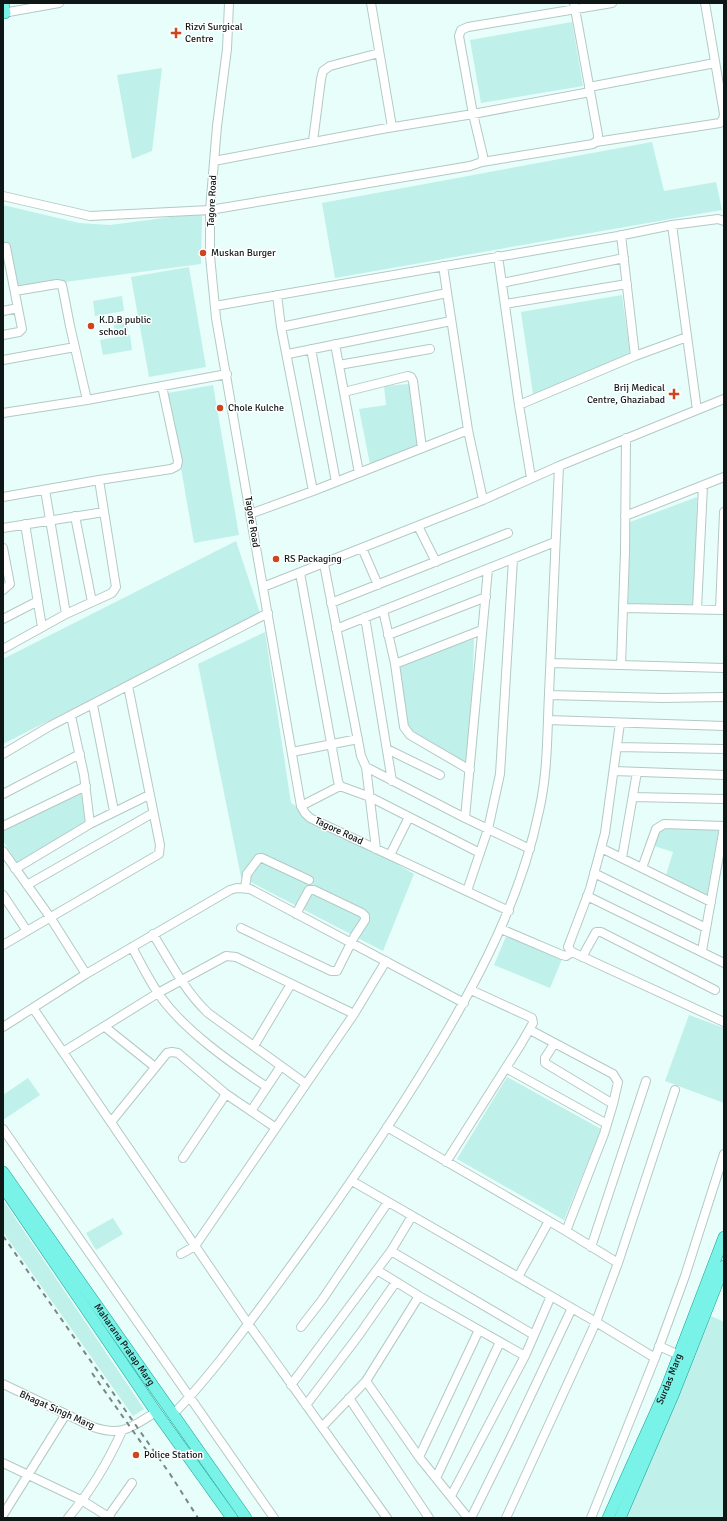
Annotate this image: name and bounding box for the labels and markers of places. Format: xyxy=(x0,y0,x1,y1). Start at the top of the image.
place label: Rizvi Surgical Centre xyxy=(185,21,243,45)
marker: Rizvi Surgical Centre xyxy=(170,27,182,39)
place label: Muskan Burger xyxy=(211,247,276,259)
marker: Muskan Burger xyxy=(198,248,208,258)
place label: K.D.B public school xyxy=(99,314,151,338)
marker: K.D.B public school xyxy=(86,321,96,331)
place label: Brij Medical Centre, Ghaziabad xyxy=(587,382,665,406)
marker: Brij Medical Centre, Ghaziabad xyxy=(668,388,680,400)
place label: Chole Kulche xyxy=(228,402,284,414)
marker: Chole Kulche xyxy=(215,403,225,413)
place label: RS Packaging xyxy=(284,553,342,565)
marker: RS Packaging xyxy=(271,554,281,564)
place label: Police Station xyxy=(144,1449,203,1461)
marker: Police Station xyxy=(131,1450,141,1460)

